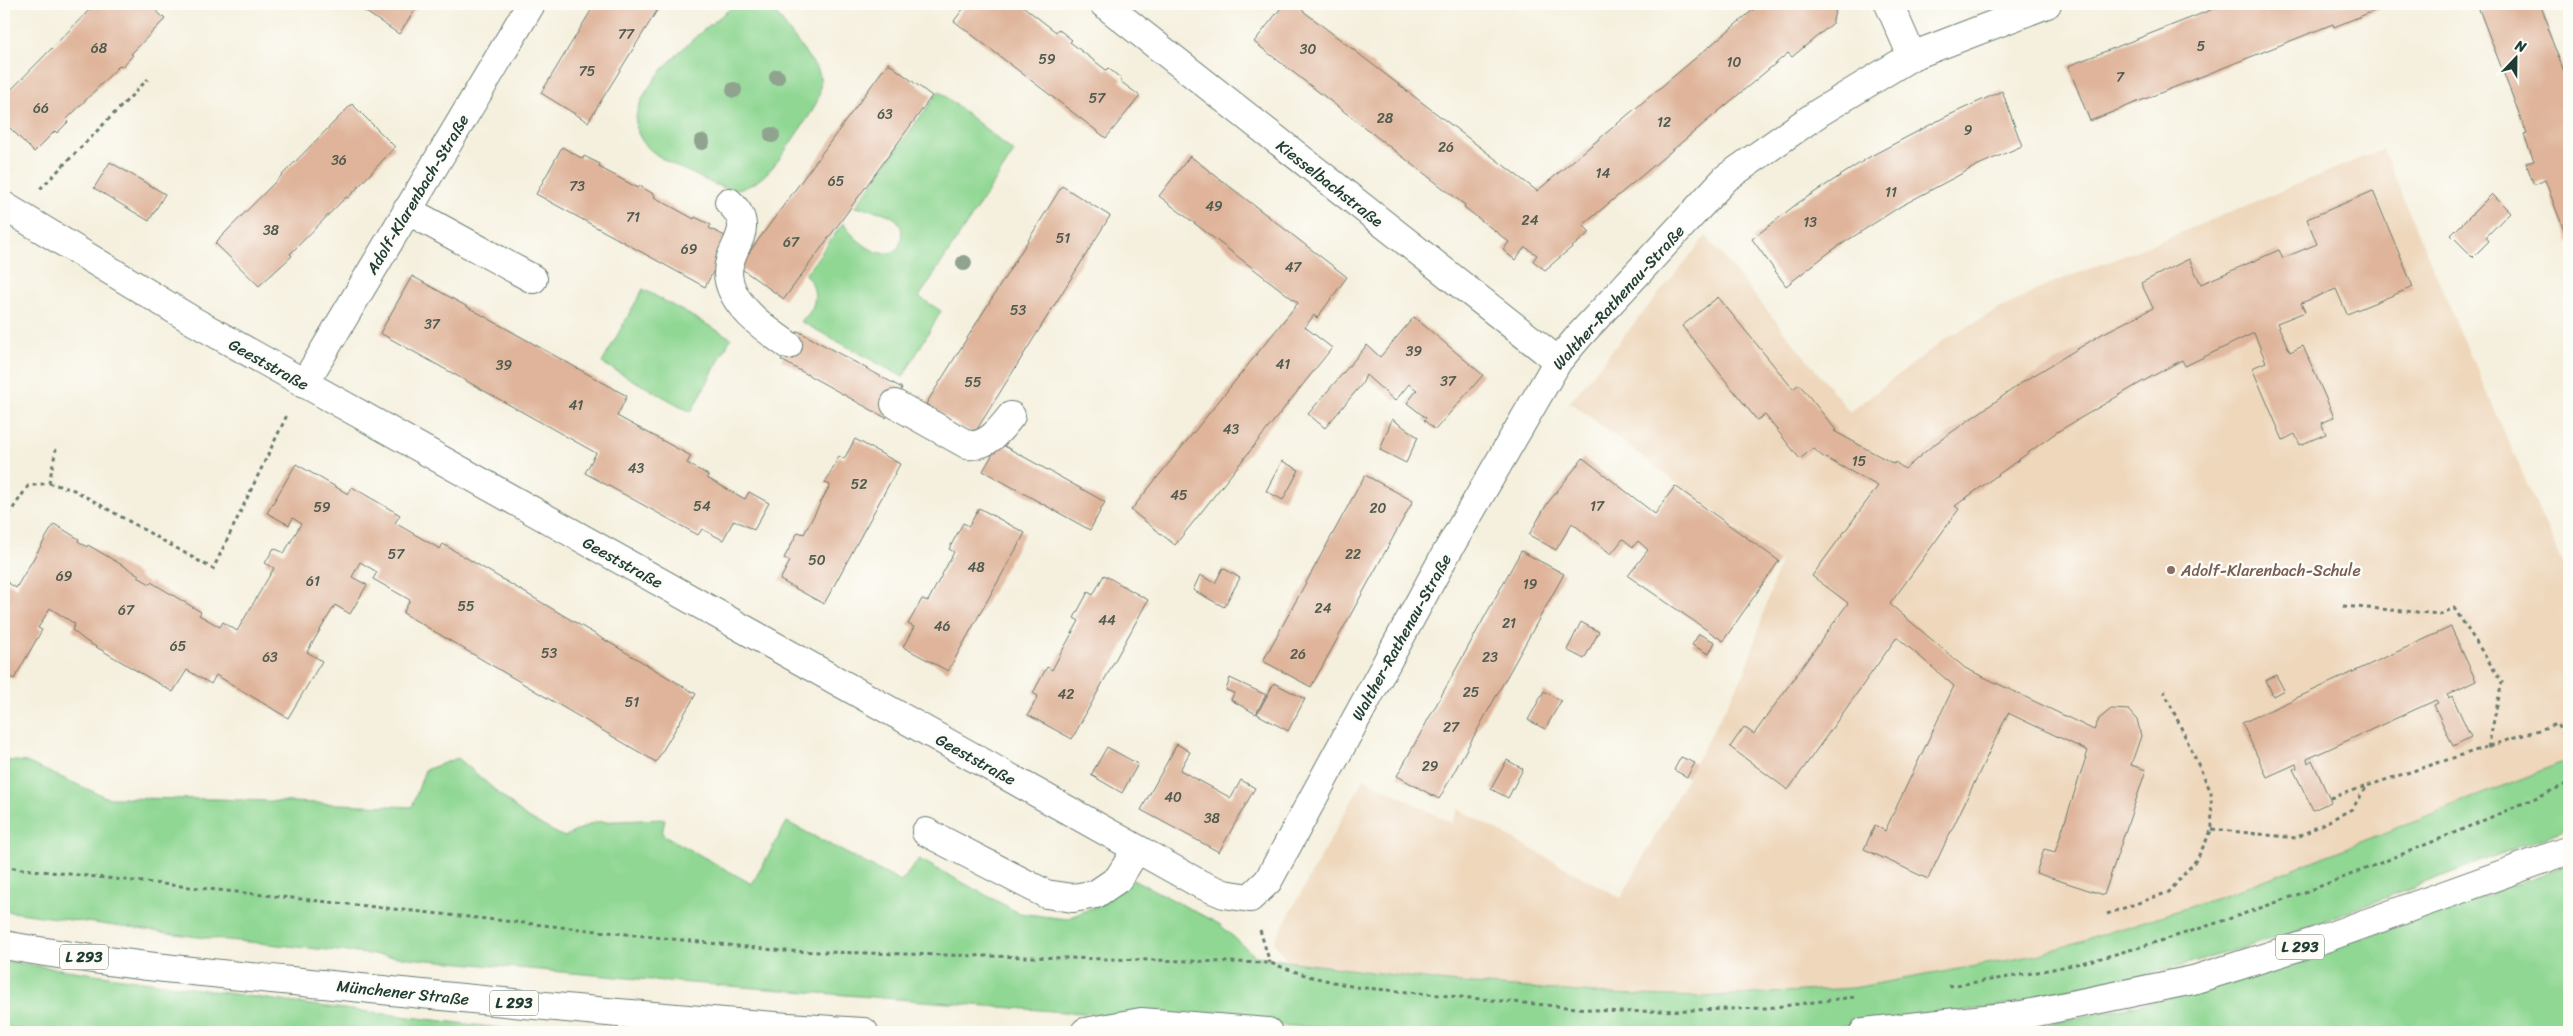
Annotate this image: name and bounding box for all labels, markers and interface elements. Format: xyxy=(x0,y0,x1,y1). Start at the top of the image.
house number: 77 xyxy=(618,22,635,47)
north arrow xyxy=(2490,32,2540,82)
text: N xyxy=(2511,33,2530,60)
house number: 5 xyxy=(2197,34,2206,59)
house number: 68 xyxy=(91,36,108,61)
house number: 30 xyxy=(1300,37,1316,62)
house number: 59 xyxy=(1038,47,1056,72)
house number: 10 xyxy=(1727,50,1742,75)
house number: 75 xyxy=(579,59,596,84)
house number: 7 xyxy=(2116,65,2125,90)
house number: 57 xyxy=(1089,86,1106,111)
house number: 66 xyxy=(33,96,49,121)
house number: 63 xyxy=(877,102,893,127)
house number: 28 xyxy=(1377,106,1394,131)
street label: Adolf-Klarenbach-Straße xyxy=(357,108,477,281)
house number: 12 xyxy=(1657,110,1671,135)
house number: 9 xyxy=(1964,118,1973,143)
street label: Kiesselbachstraße xyxy=(1269,132,1390,235)
house number: 26 xyxy=(1438,135,1454,160)
house number: 36 xyxy=(331,148,347,173)
house number: 14 xyxy=(1596,161,1611,186)
house number: 65 xyxy=(828,169,845,194)
house number: 73 xyxy=(569,174,585,199)
house number: 11 xyxy=(1885,180,1897,205)
house number: 49 xyxy=(1205,194,1223,219)
house number: 71 xyxy=(626,205,640,230)
house number: 24 xyxy=(1522,208,1539,233)
house number: 13 xyxy=(1803,210,1817,235)
house number: 38 xyxy=(263,218,280,243)
street label: Walther-Rathenau-Straße xyxy=(1545,218,1692,377)
house number: 51 xyxy=(1056,226,1070,251)
house number: 67 xyxy=(783,230,800,255)
house number: 69 xyxy=(681,237,698,262)
house number: 47 xyxy=(1285,255,1302,280)
house number: 53 xyxy=(1010,298,1026,323)
house number: 37 xyxy=(424,312,441,337)
street label: Geeststraße xyxy=(223,330,314,398)
house number: 39 xyxy=(1406,339,1423,364)
house number: 41 xyxy=(1276,352,1290,377)
house number: 39 xyxy=(496,353,513,378)
house number: 37 xyxy=(1440,369,1457,394)
house number: 55 xyxy=(964,370,982,395)
house number: 41 xyxy=(569,393,583,418)
house number: 43 xyxy=(1223,417,1240,442)
house number: 15 xyxy=(1852,449,1867,474)
house number: 43 xyxy=(628,456,645,481)
house number: 52 xyxy=(851,472,867,497)
house number: 45 xyxy=(1170,483,1188,508)
house number: 54 xyxy=(693,494,711,519)
house number: 17 xyxy=(1590,494,1605,519)
house number: 59 xyxy=(313,495,331,520)
house number: 20 xyxy=(1370,496,1387,521)
street label: Geeststraße xyxy=(577,528,668,596)
house number: 57 xyxy=(388,542,405,567)
house number: 22 xyxy=(1345,542,1361,567)
house number: 50 xyxy=(808,548,826,573)
street label: Walther-Rathenau-Straße xyxy=(1343,548,1460,726)
house number: 48 xyxy=(967,555,985,580)
place label: Adolf-Klarenbach-Schule xyxy=(2180,556,2361,585)
house number: 69 xyxy=(56,564,73,589)
marker: Adolf-Klarenbach-Schule xyxy=(2165,564,2177,576)
house number: 61 xyxy=(306,569,320,594)
house number: 19 xyxy=(1523,572,1538,597)
house number: 55 xyxy=(457,594,475,619)
house number: 24 xyxy=(1315,596,1332,621)
house number: 67 xyxy=(118,598,135,623)
house number: 44 xyxy=(1098,608,1116,633)
house number: 21 xyxy=(1502,611,1516,636)
house number: 46 xyxy=(934,614,950,639)
house number: 65 xyxy=(170,634,187,659)
house number: 53 xyxy=(541,641,557,666)
house number: 26 xyxy=(1290,642,1306,667)
house number: 63 xyxy=(262,645,278,670)
house number: 23 xyxy=(1482,645,1498,670)
house number: 25 xyxy=(1463,680,1480,705)
house number: 42 xyxy=(1058,682,1074,707)
house number: 51 xyxy=(625,690,639,715)
house number: 27 xyxy=(1443,715,1460,740)
street label: Geeststraße xyxy=(930,725,1021,793)
house number: 29 xyxy=(1422,754,1439,779)
house number: 40 xyxy=(1164,785,1182,810)
house number: 38 xyxy=(1204,806,1221,831)
road number: L 293 xyxy=(2276,934,2324,960)
road number: L 293 xyxy=(60,944,108,970)
street label: Münchener Straße xyxy=(335,971,470,1014)
road number: L 293 xyxy=(490,990,538,1016)

